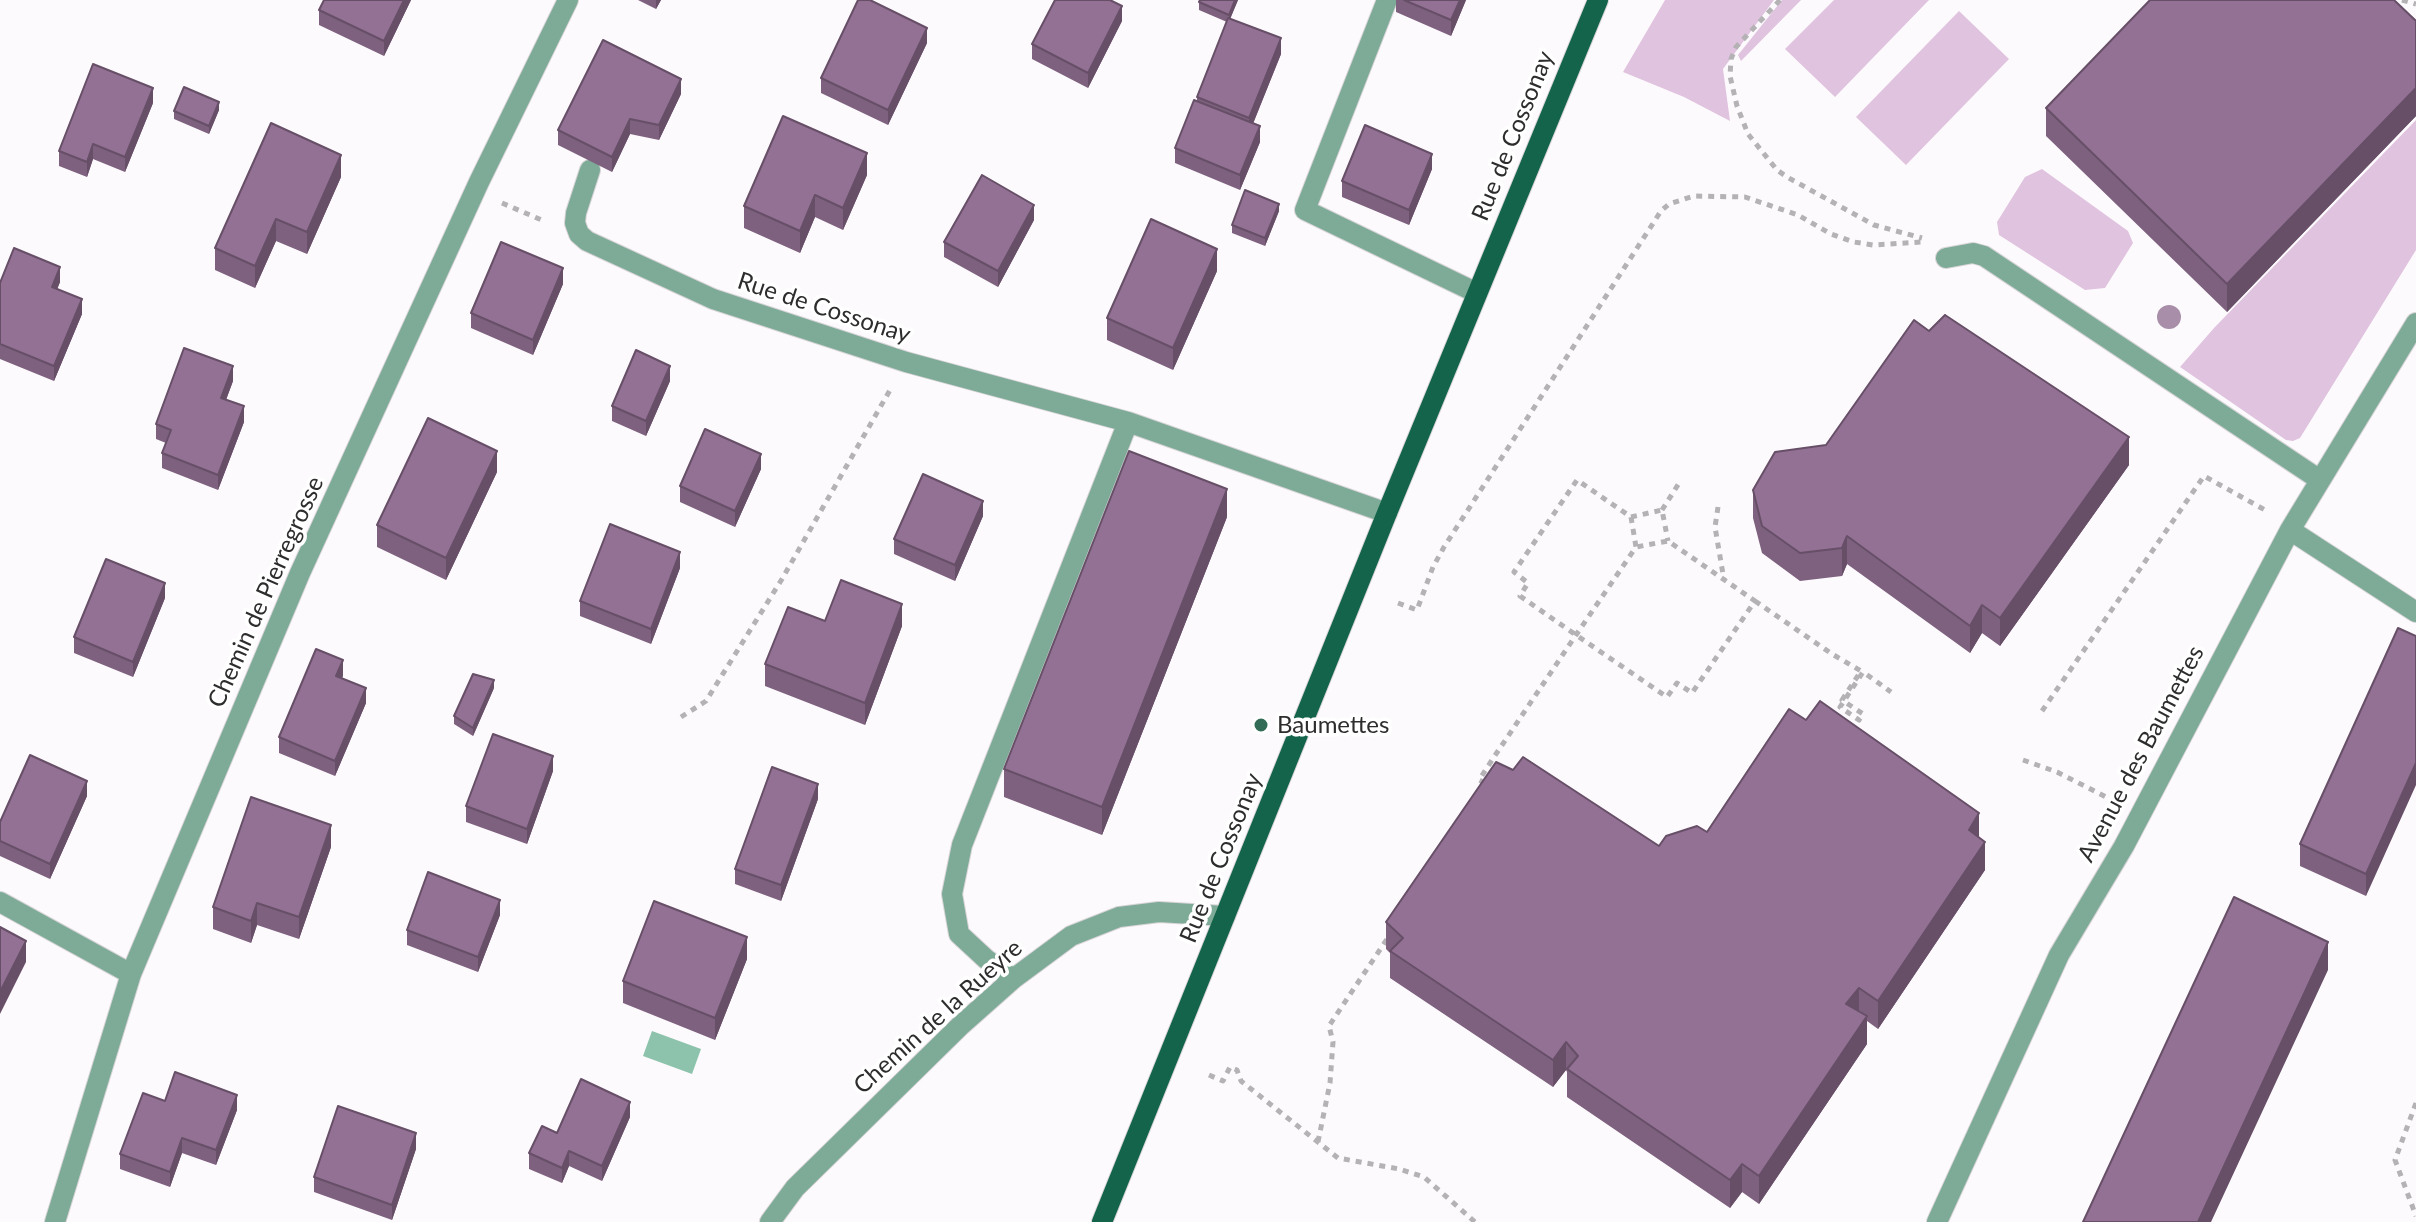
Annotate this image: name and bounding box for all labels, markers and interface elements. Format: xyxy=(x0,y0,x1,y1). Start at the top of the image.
street label: Rue de Cossonay xyxy=(1466,47,1560,225)
street label: Rue de Cossonay xyxy=(734,266,914,350)
street label: Chemin de Pierregrosse xyxy=(202,472,330,712)
street label: Avenue des Baumettes xyxy=(2072,641,2210,867)
place label: Baumettes xyxy=(1277,711,1389,739)
marker: Baumettes xyxy=(1252,716,1270,734)
street label: Rue de Cossonay xyxy=(1174,769,1268,947)
street label: Chemin de la Rueyre xyxy=(848,934,1028,1100)

